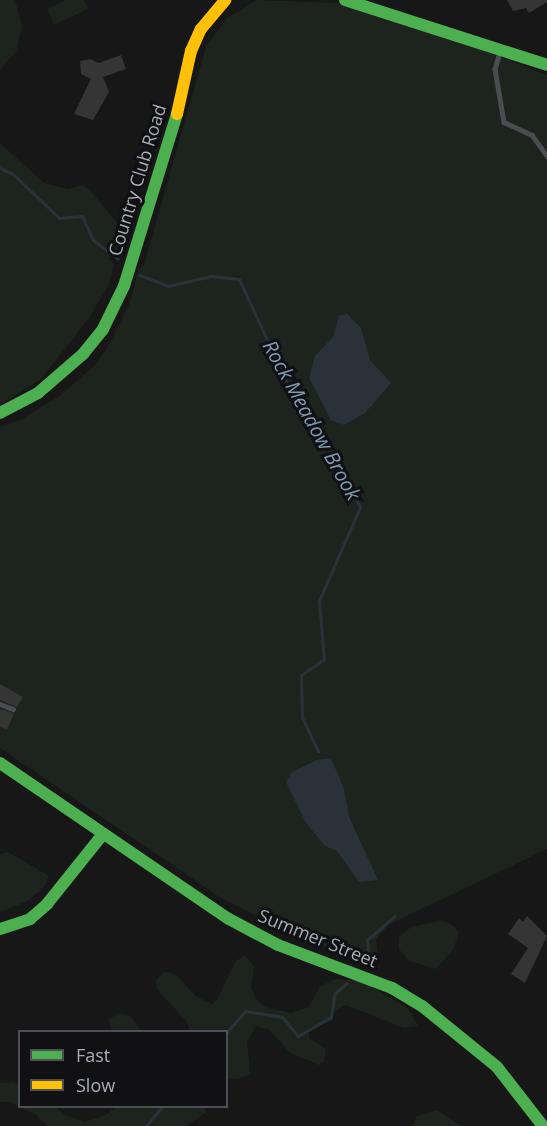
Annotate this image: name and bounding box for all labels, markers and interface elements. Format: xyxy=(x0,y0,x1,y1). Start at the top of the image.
street label: Country Club Road xyxy=(104,102,170,258)
water label: Rock Meadow Brook xyxy=(258,336,366,504)
street label: Summer Street xyxy=(255,904,381,972)
legend xyxy=(18,1030,228,1108)
text: Fast xyxy=(76,1043,110,1067)
text: Slow xyxy=(76,1073,115,1097)

